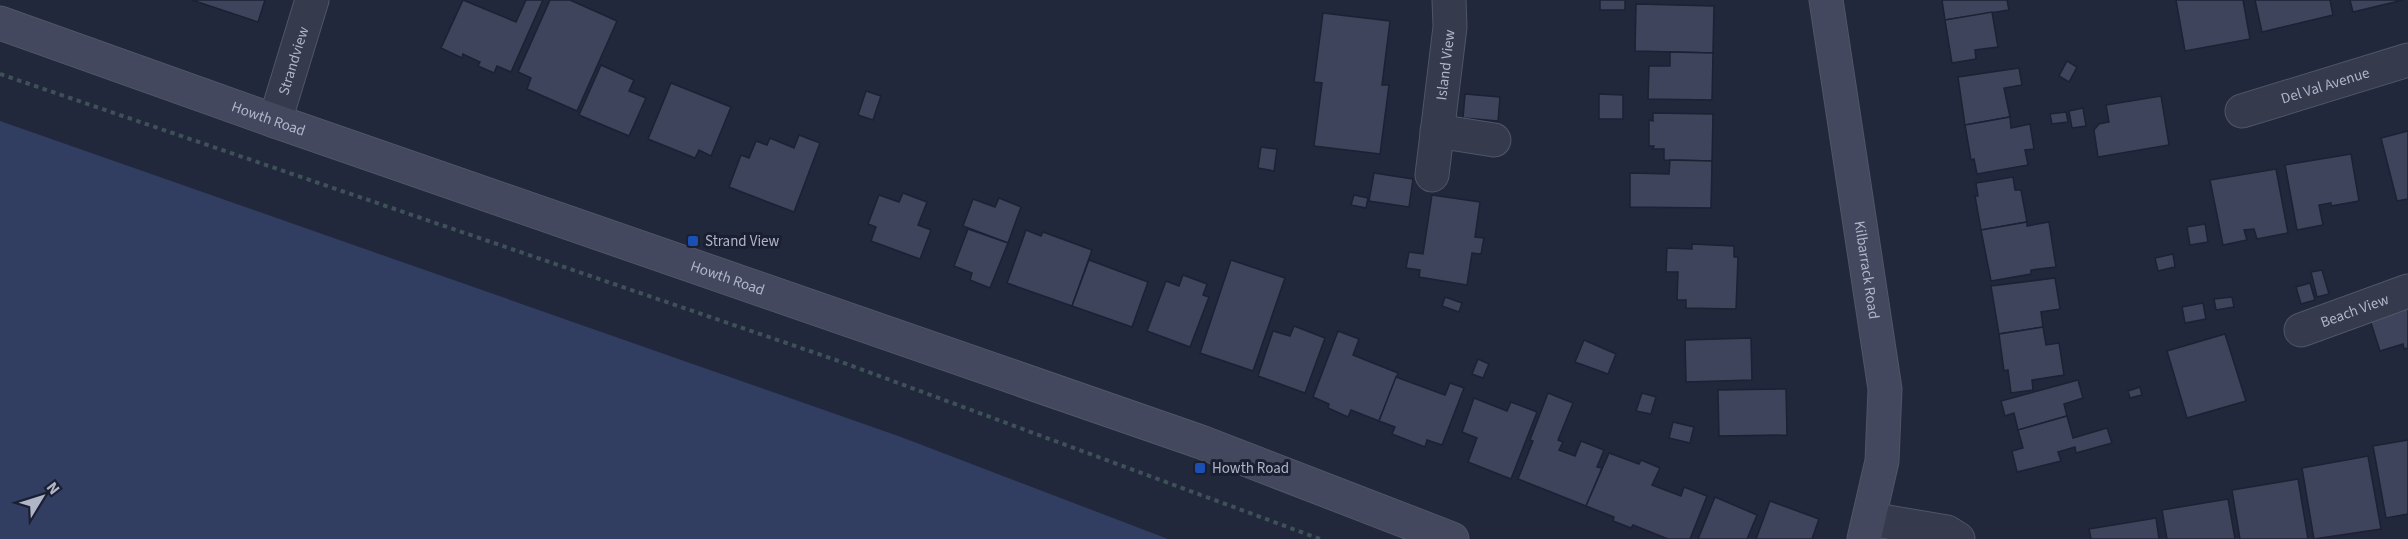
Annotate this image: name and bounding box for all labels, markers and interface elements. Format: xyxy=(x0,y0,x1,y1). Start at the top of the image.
street label: Strandview xyxy=(274,24,314,98)
street label: Island View xyxy=(1431,28,1461,101)
street label: Del Val Avenue xyxy=(2278,62,2372,109)
street label: Howth Road xyxy=(228,96,308,142)
street label: Kilbarrack Road xyxy=(1849,219,1884,321)
place label: Strand View xyxy=(705,231,780,252)
marker: Strand View xyxy=(686,234,700,248)
street label: Howth Road xyxy=(688,256,767,301)
street label: Beach View xyxy=(2318,289,2392,333)
place label: Howth Road xyxy=(1212,458,1289,479)
marker: Howth Road xyxy=(1193,461,1207,475)
north arrow xyxy=(12,467,72,527)
text: N xyxy=(41,477,65,499)

